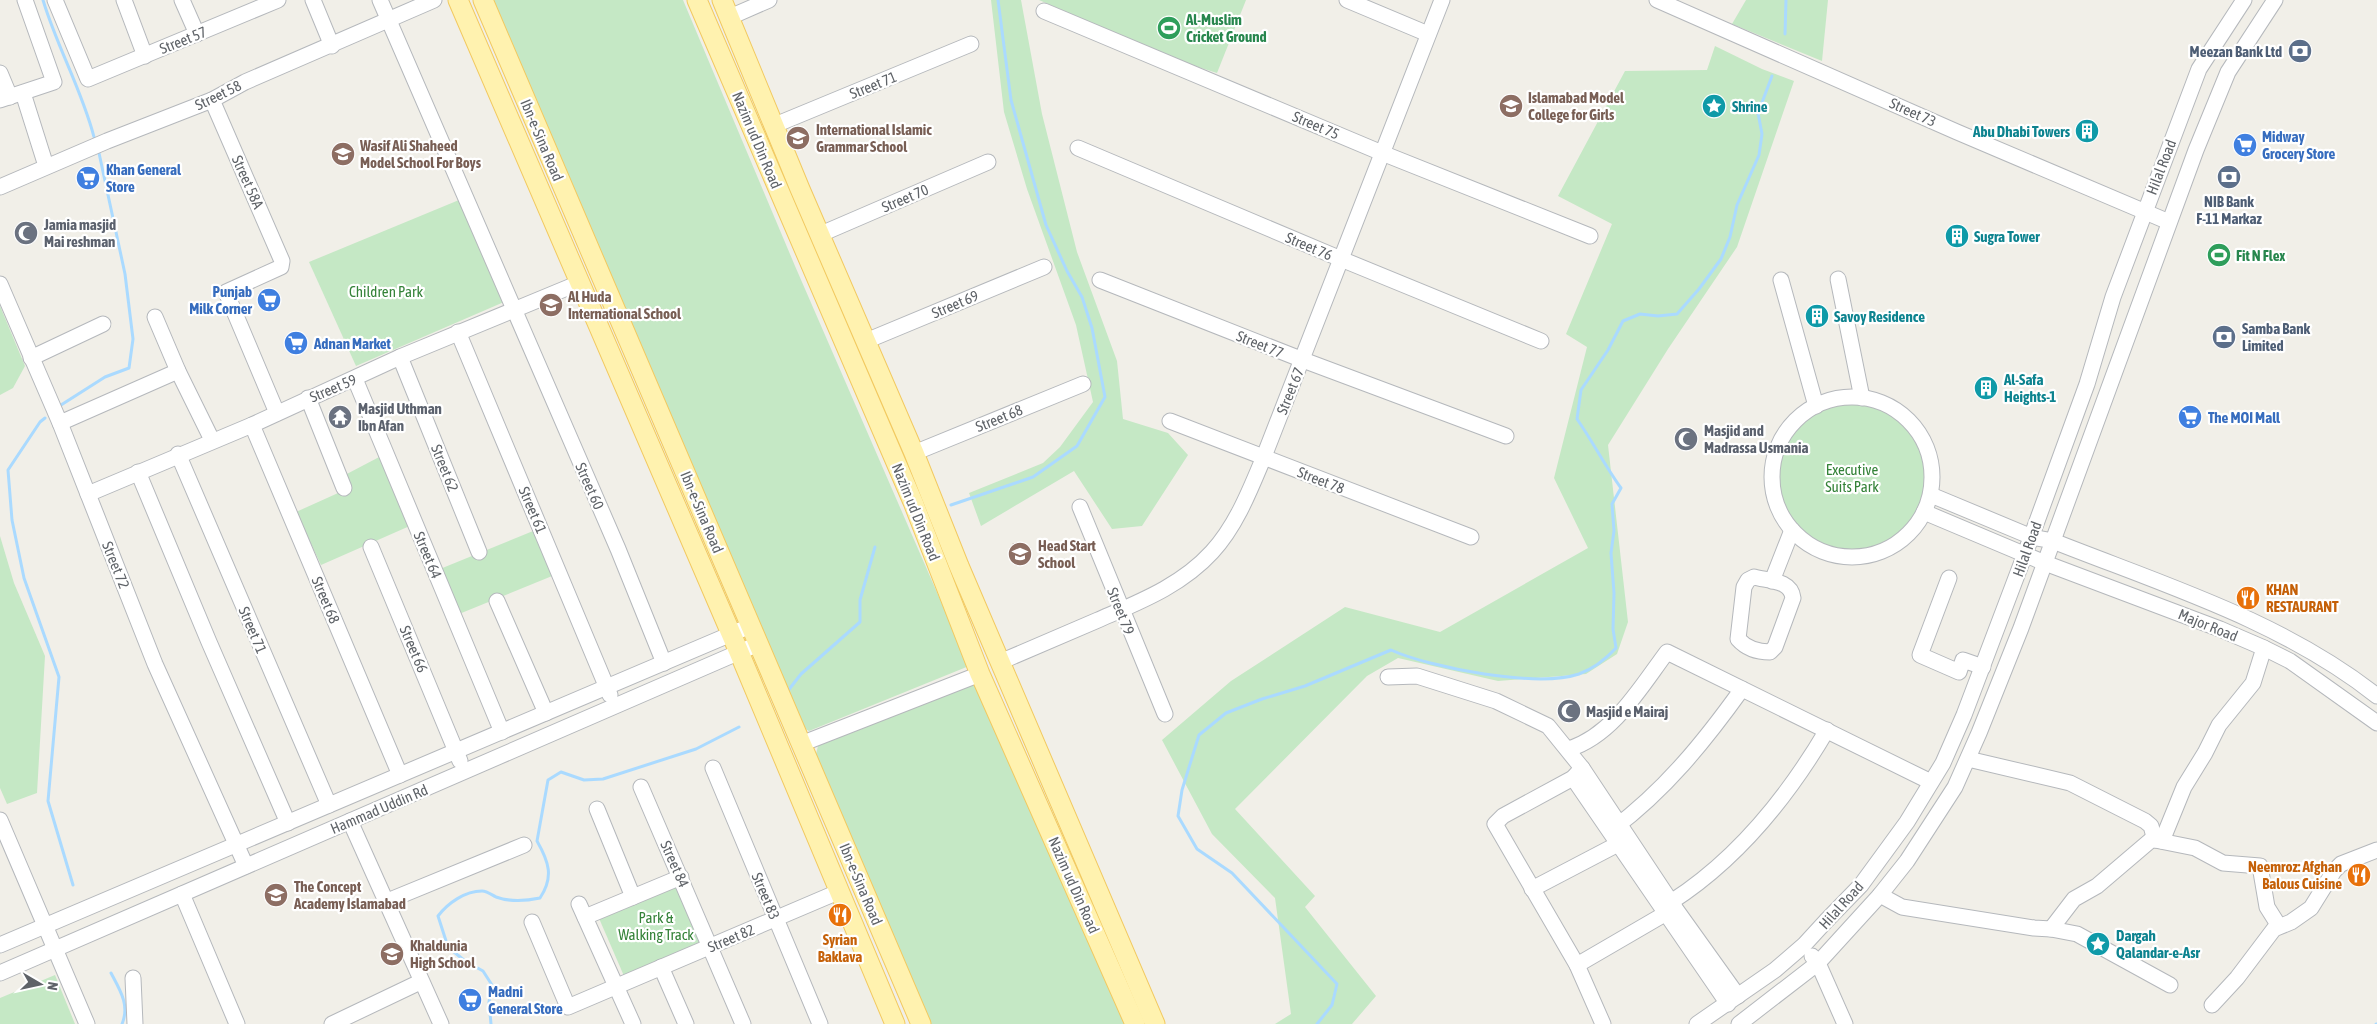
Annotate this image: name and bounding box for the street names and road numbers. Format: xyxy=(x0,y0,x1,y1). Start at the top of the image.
street label: Street 57 xyxy=(157,23,209,57)
street label: Street 71 xyxy=(847,68,899,102)
street label: Street 58 xyxy=(192,77,244,113)
street label: Nazim ud Din Road xyxy=(729,89,785,191)
street label: Street 73 xyxy=(1887,94,1939,130)
street label: Ibn-e-Sina Road xyxy=(517,97,567,183)
street label: Street 75 xyxy=(1290,108,1342,142)
street label: Hilal Road xyxy=(2143,137,2179,197)
street label: Street 58A xyxy=(229,153,268,212)
street label: Street 70 xyxy=(879,181,931,215)
street label: Street 76 xyxy=(1283,229,1335,263)
street label: Street 69 xyxy=(929,287,981,321)
street label: Street 77 xyxy=(1234,327,1286,361)
street label: Street 67 xyxy=(1273,365,1307,417)
street label: Street 59 xyxy=(307,371,359,405)
street label: Street 68 xyxy=(973,401,1025,435)
street label: Street 62 xyxy=(428,442,462,494)
street label: Street 60 xyxy=(572,460,608,512)
street label: Nazim ud Din Road xyxy=(889,461,943,563)
street label: Street 78 xyxy=(1295,463,1347,497)
street label: Ibn-e-Sina Road xyxy=(677,469,727,555)
street label: Street 61 xyxy=(516,484,550,536)
street label: Hilal Road xyxy=(2009,519,2045,579)
street label: Street 64 xyxy=(411,529,445,581)
street label: Street 72 xyxy=(99,539,133,591)
street label: Street 68 xyxy=(309,574,343,626)
street label: Street 79 xyxy=(1104,585,1138,637)
street label: Street 71 xyxy=(236,604,270,656)
street label: Major Road xyxy=(2176,605,2240,645)
street label: Street 66 xyxy=(397,623,431,675)
street label: Hammad Uddin Rd xyxy=(328,781,430,837)
street label: Nazim ud Din Road xyxy=(1045,834,1103,936)
street label: Street 84 xyxy=(657,838,693,890)
street label: Ibn-e-Sina Road xyxy=(836,841,886,927)
street label: Street 83 xyxy=(749,870,783,922)
street label: Hilal Road xyxy=(1815,878,1867,932)
street label: Street 82 xyxy=(705,921,757,955)

